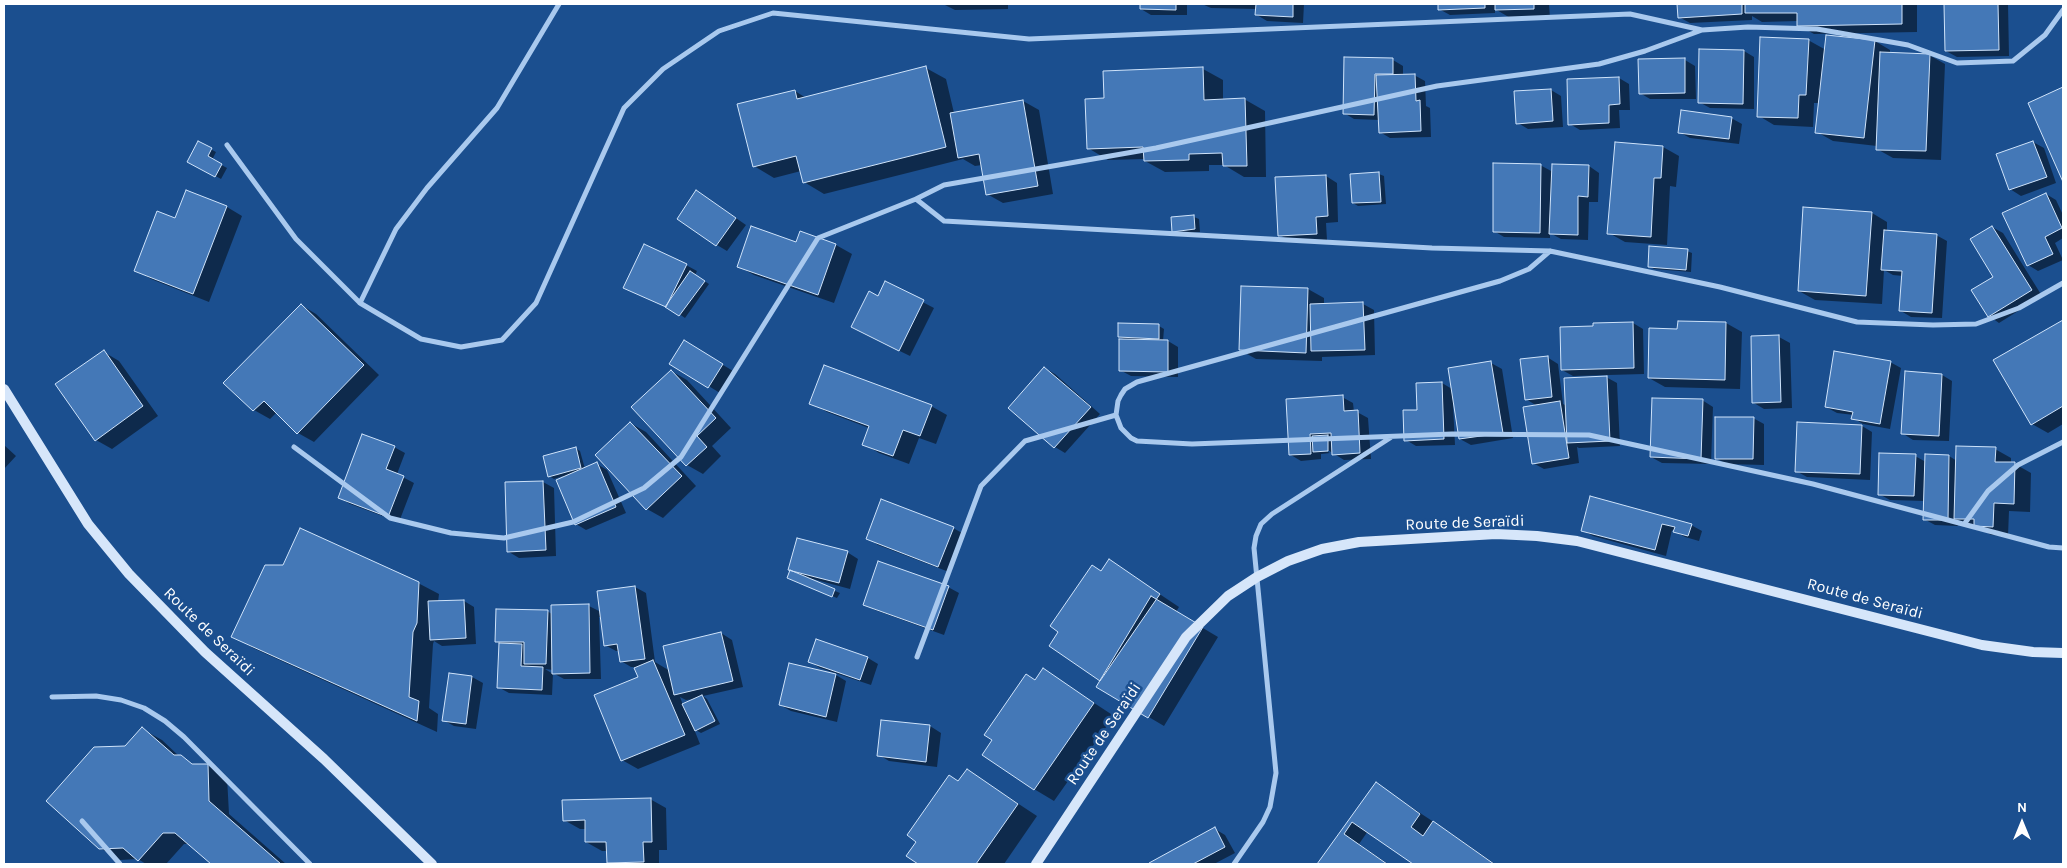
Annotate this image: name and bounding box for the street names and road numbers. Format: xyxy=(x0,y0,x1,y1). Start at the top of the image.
street label: Route de Seraïdi xyxy=(1405,511,1525,535)
street label: Route de Seraïdi xyxy=(1805,574,1925,624)
street label: Route de Seraïdi xyxy=(159,584,259,680)
street label: Route de Seraïdi xyxy=(1063,679,1145,789)

